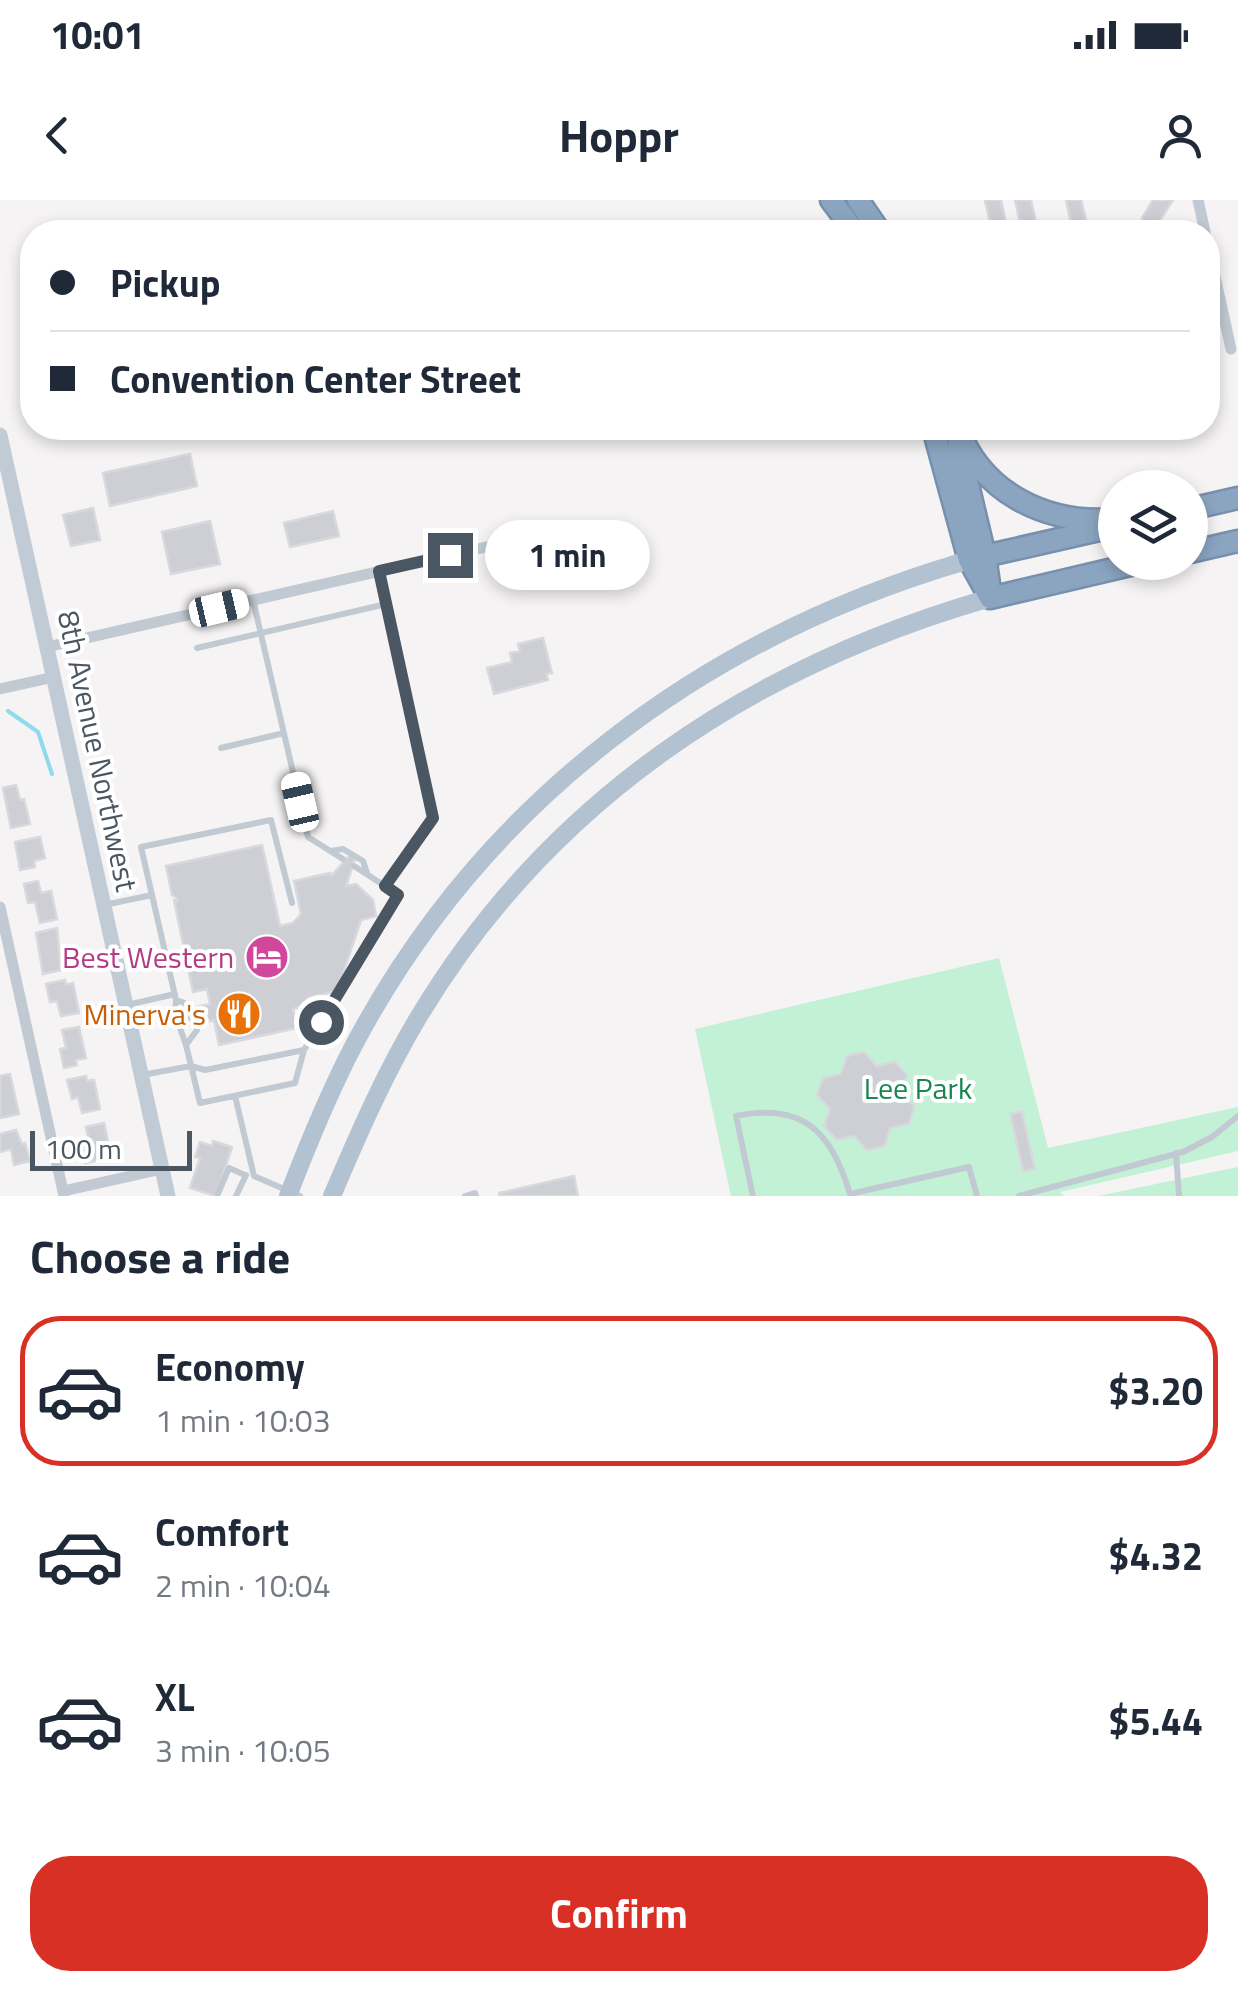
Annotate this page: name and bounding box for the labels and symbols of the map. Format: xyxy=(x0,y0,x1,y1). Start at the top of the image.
callout: 1 min xyxy=(485,520,650,590)
route end xyxy=(428,533,473,578)
car xyxy=(186,587,252,629)
street label: 8th Avenue Northwest xyxy=(46,607,150,896)
car xyxy=(279,769,321,835)
place label: Best Western xyxy=(62,934,234,980)
hotel icon: Best Western xyxy=(244,934,290,980)
place label: Minerva's xyxy=(83,991,206,1037)
restaurant icon: Minerva's xyxy=(216,991,262,1037)
route start xyxy=(299,1000,344,1045)
park label: Lee Park xyxy=(864,1065,972,1111)
scale bar xyxy=(30,1126,192,1170)

